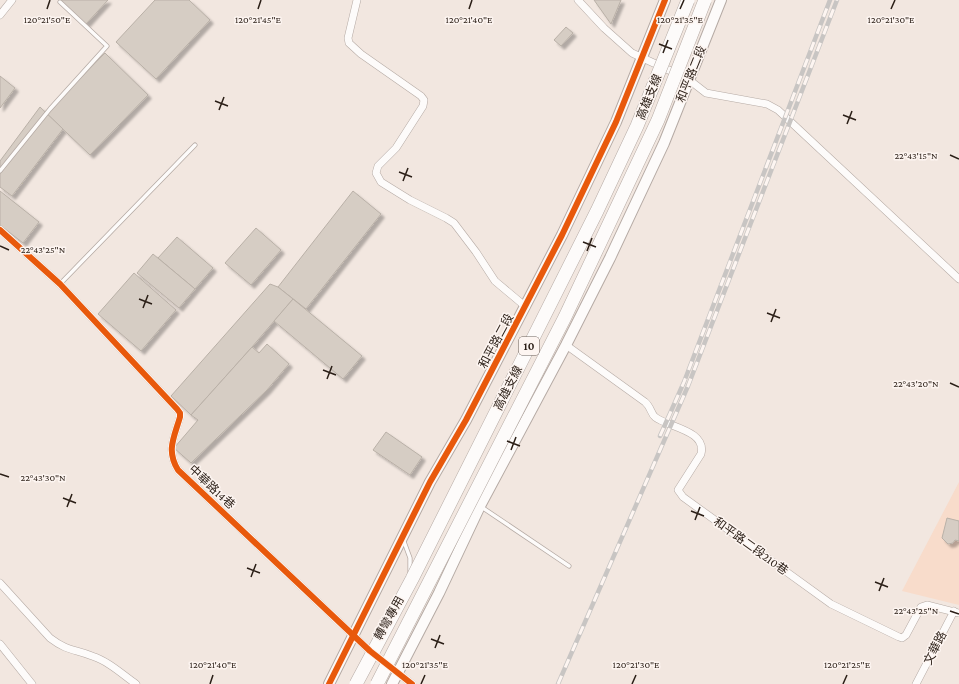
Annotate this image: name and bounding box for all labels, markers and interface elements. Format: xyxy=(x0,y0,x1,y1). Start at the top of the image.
text: 120°21'50"E xyxy=(24,14,71,25)
text: 120°21'45"E xyxy=(235,14,282,25)
text: 120°21'40"E xyxy=(446,14,493,25)
text: 120°21'35"E xyxy=(657,14,704,25)
text: 120°21'30"E xyxy=(868,14,915,25)
street label: 和平路二段 xyxy=(673,44,709,104)
street label: 高雄支線 xyxy=(634,72,664,122)
text: 22°43'15"N xyxy=(894,150,938,161)
text: 22°43'25"N xyxy=(21,244,66,255)
street label: 和平路二段 xyxy=(476,311,516,371)
road number: 10 xyxy=(519,337,539,355)
street label: 高雄支線 xyxy=(491,363,525,413)
text: 22°43'20"N xyxy=(893,378,939,389)
street label: 中華路14巷 xyxy=(186,462,238,512)
text: 22°43'30"N xyxy=(20,472,66,483)
street label: 和平路二段210巷 xyxy=(711,514,791,578)
street label: 轉彎專用 xyxy=(371,594,407,642)
text: 22°43'25"N xyxy=(894,605,939,616)
street label: 文華路 xyxy=(921,629,949,667)
text: 120°21'40"E xyxy=(190,659,237,670)
text: 120°21'35"E xyxy=(402,659,449,670)
text: 120°21'30"E xyxy=(613,659,660,670)
text: 120°21'25"E xyxy=(824,659,871,670)

